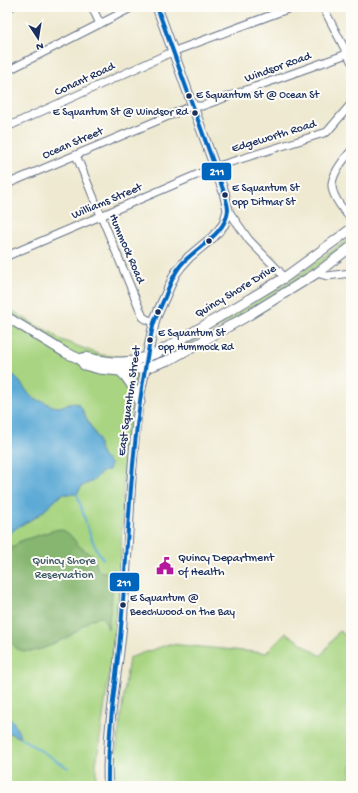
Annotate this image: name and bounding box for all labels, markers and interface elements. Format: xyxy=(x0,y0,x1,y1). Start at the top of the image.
north arrow xyxy=(18,18,58,58)
text: N xyxy=(35,39,44,52)
street label: Windsor Road xyxy=(243,49,314,86)
street label: Conant Road xyxy=(53,60,118,100)
place label: E Squantum St @ Ocean St xyxy=(196,90,320,102)
marker: E Squantum St @ Ocean St xyxy=(184,91,194,101)
place label: E Squantum St @ Windsor Rd xyxy=(53,107,190,119)
marker: E Squantum St @ Windsor Rd xyxy=(190,108,200,118)
street label: Edgeworth Road xyxy=(230,117,319,157)
street label: Ocean Street xyxy=(40,124,107,163)
line badge: 211 xyxy=(201,162,232,181)
text: 211 xyxy=(210,167,224,179)
street label: Williams Street xyxy=(70,180,145,223)
place label: E Squantum St opp Ditmar St xyxy=(232,183,301,209)
marker: E Squantum St opp Ditmar St xyxy=(220,190,230,200)
street label: Hummock Road xyxy=(105,212,147,287)
unlabelled marker xyxy=(204,236,214,246)
street label: Quincy Shore Drive xyxy=(193,262,280,322)
unlabelled marker xyxy=(153,307,163,317)
place label: E Squantum St opp Hummock Rd xyxy=(158,328,235,354)
marker: E Squantum St opp Hummock Rd xyxy=(145,335,155,345)
street label: East Squantum Street xyxy=(115,344,145,457)
place label: Quincy Department of Health xyxy=(178,552,275,580)
park label: Quincy Shore Reservation xyxy=(32,555,97,583)
public building icon: Quincy Department of Health xyxy=(155,556,175,576)
line badge: 211 xyxy=(109,572,140,592)
text: 211 xyxy=(117,578,131,590)
place label: E Squantum @ Beechwood on the Bay xyxy=(129,593,236,619)
marker: E Squantum @ Beechwood on the Bay xyxy=(118,600,128,610)

